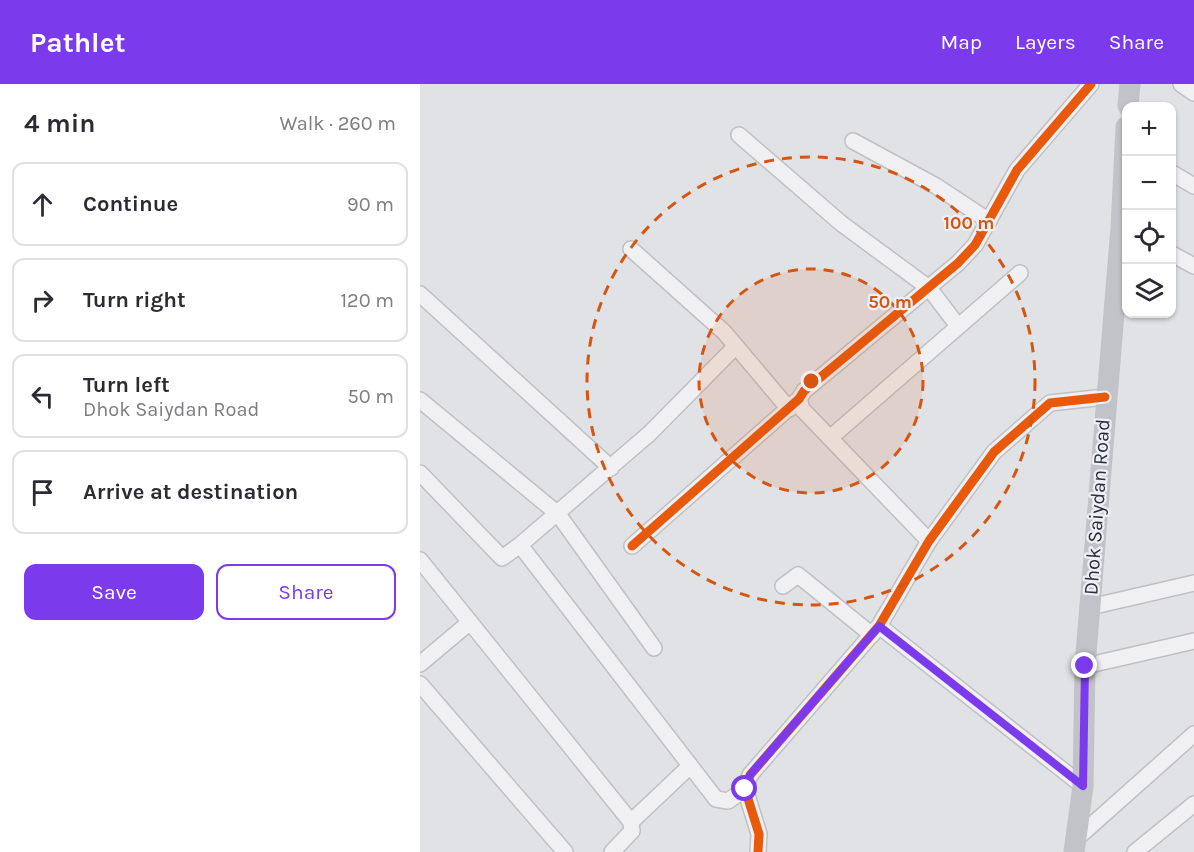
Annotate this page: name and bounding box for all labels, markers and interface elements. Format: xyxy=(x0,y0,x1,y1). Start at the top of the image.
text: Pathlet xyxy=(30,26,126,59)
text: Map xyxy=(940,30,982,54)
text: Layers xyxy=(1015,30,1076,54)
text: Share xyxy=(1109,30,1164,54)
map controls xyxy=(1122,102,1176,318)
button: + xyxy=(1122,102,1176,156)
text: 4 min xyxy=(24,108,95,139)
text: Walk · 260 m xyxy=(279,112,396,135)
button: − xyxy=(1122,156,1176,210)
icon: ahead xyxy=(26,188,59,221)
text: Continue xyxy=(83,191,178,217)
text: 90 m xyxy=(347,193,394,216)
button: locate xyxy=(1122,210,1176,264)
text: 100 m xyxy=(944,212,994,234)
button: layers xyxy=(1122,264,1176,318)
icon: right xyxy=(26,284,59,317)
text: Turn right xyxy=(83,287,186,313)
text: 120 m xyxy=(340,289,394,312)
text: 50 m xyxy=(868,291,912,313)
centre of rings xyxy=(801,371,821,391)
text: Turn left xyxy=(83,372,170,398)
icon: left xyxy=(26,380,59,413)
text: 50 m xyxy=(347,385,394,408)
text: Dhok Saiydan Road xyxy=(83,398,259,421)
street label: Dhok Saiydan Road xyxy=(1079,418,1115,596)
icon: arrive xyxy=(26,476,59,509)
text: Arrive at destination xyxy=(83,479,298,505)
button: Save xyxy=(24,564,204,620)
button: Share xyxy=(216,564,396,620)
route end xyxy=(1071,652,1097,678)
route start xyxy=(731,775,757,801)

